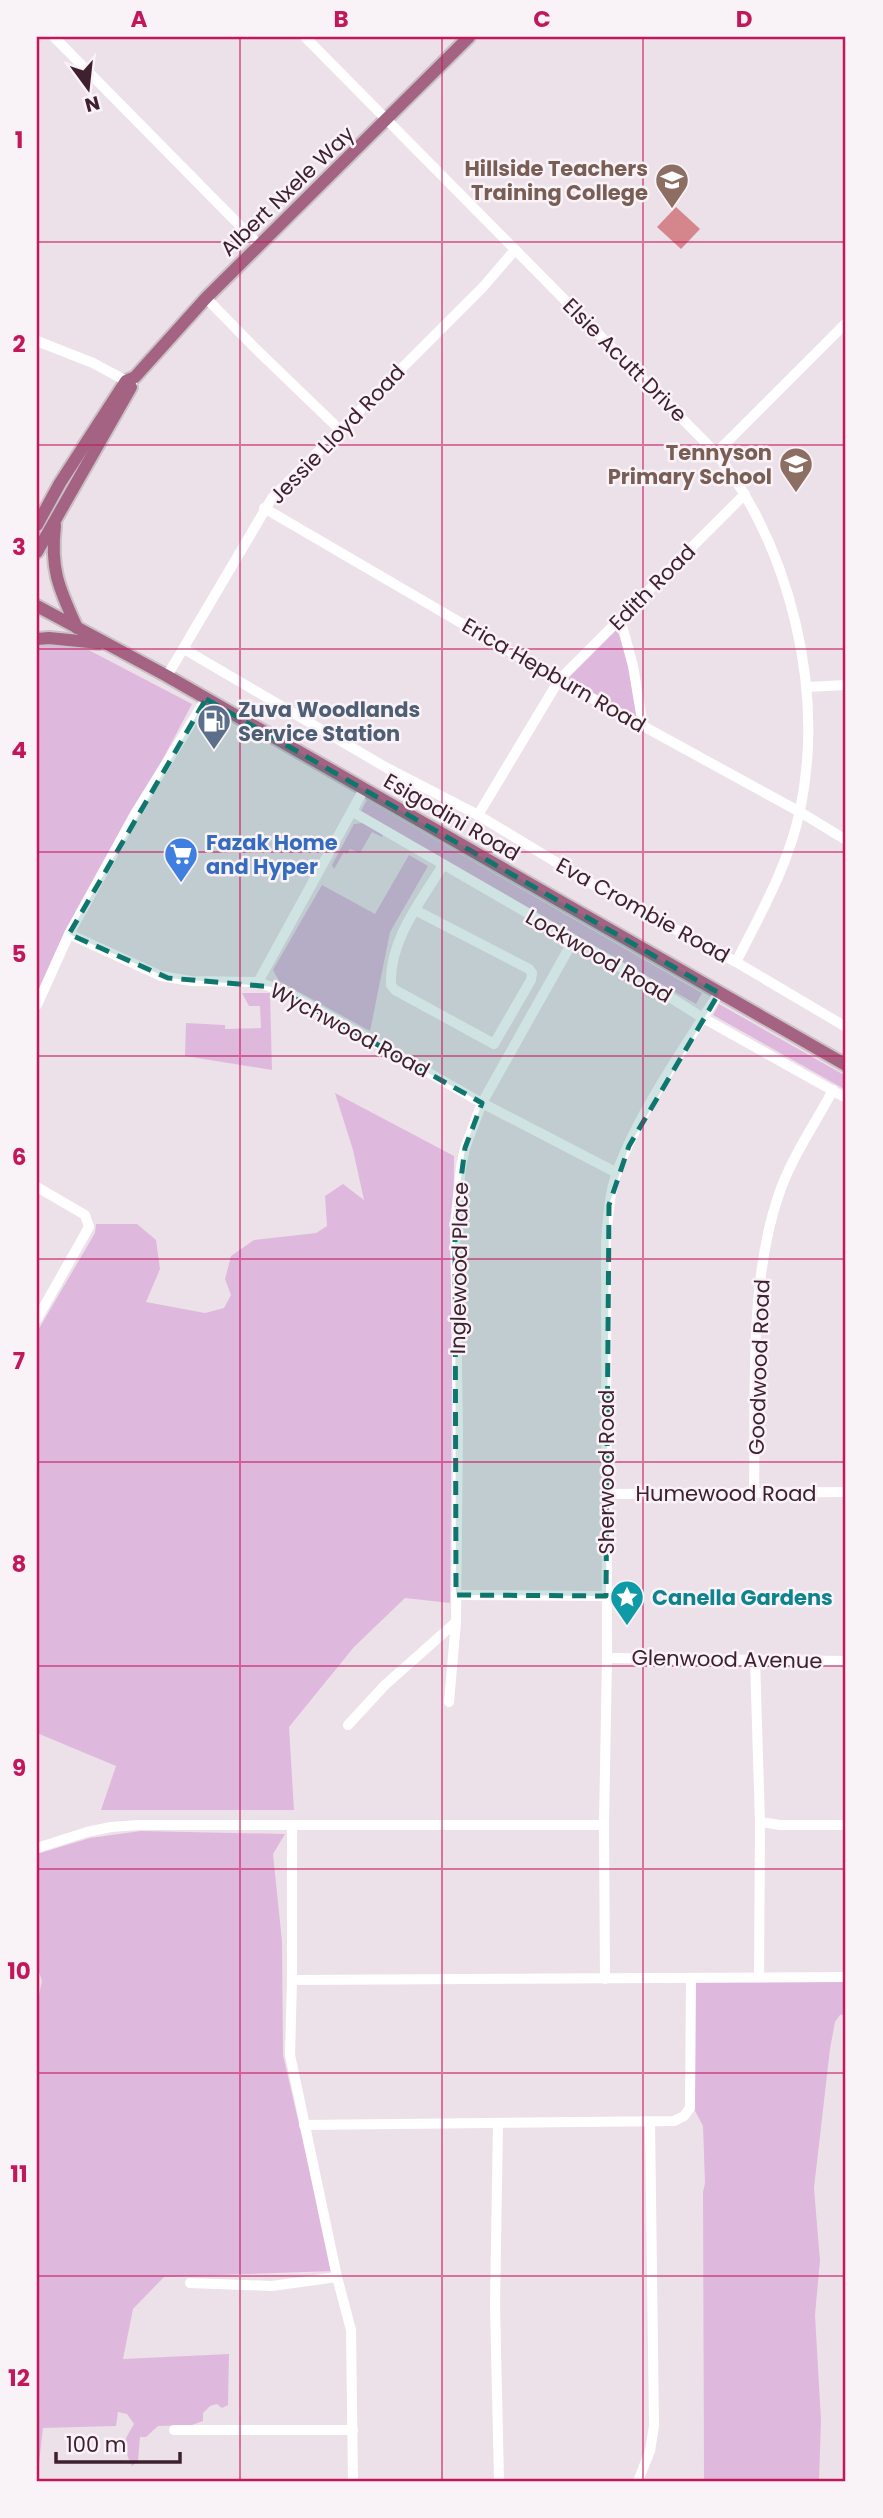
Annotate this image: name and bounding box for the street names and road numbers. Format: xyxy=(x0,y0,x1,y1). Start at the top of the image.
street label: Albert Nxele Way xyxy=(214,119,360,262)
street label: Elsie Acutt Drive xyxy=(557,292,693,428)
street label: Jessie Lloyd Road xyxy=(263,358,411,510)
street label: Edith Road xyxy=(602,537,702,637)
street label: Erica Hepburn Road xyxy=(457,611,651,739)
street label: Esigodini Road xyxy=(379,766,525,868)
street label: Eva Crombie Road xyxy=(551,850,735,970)
street label: Lockwood Road xyxy=(520,902,678,1010)
street label: Wychwood Road xyxy=(265,976,435,1084)
street label: Inglewood Place xyxy=(443,1182,475,1354)
street label: Goodwood Road xyxy=(741,1279,777,1455)
street label: Sherwood Road xyxy=(592,1389,621,1555)
street label: Humewood Road xyxy=(635,1479,817,1508)
street label: Glenwood Avenue xyxy=(631,1643,823,1675)

